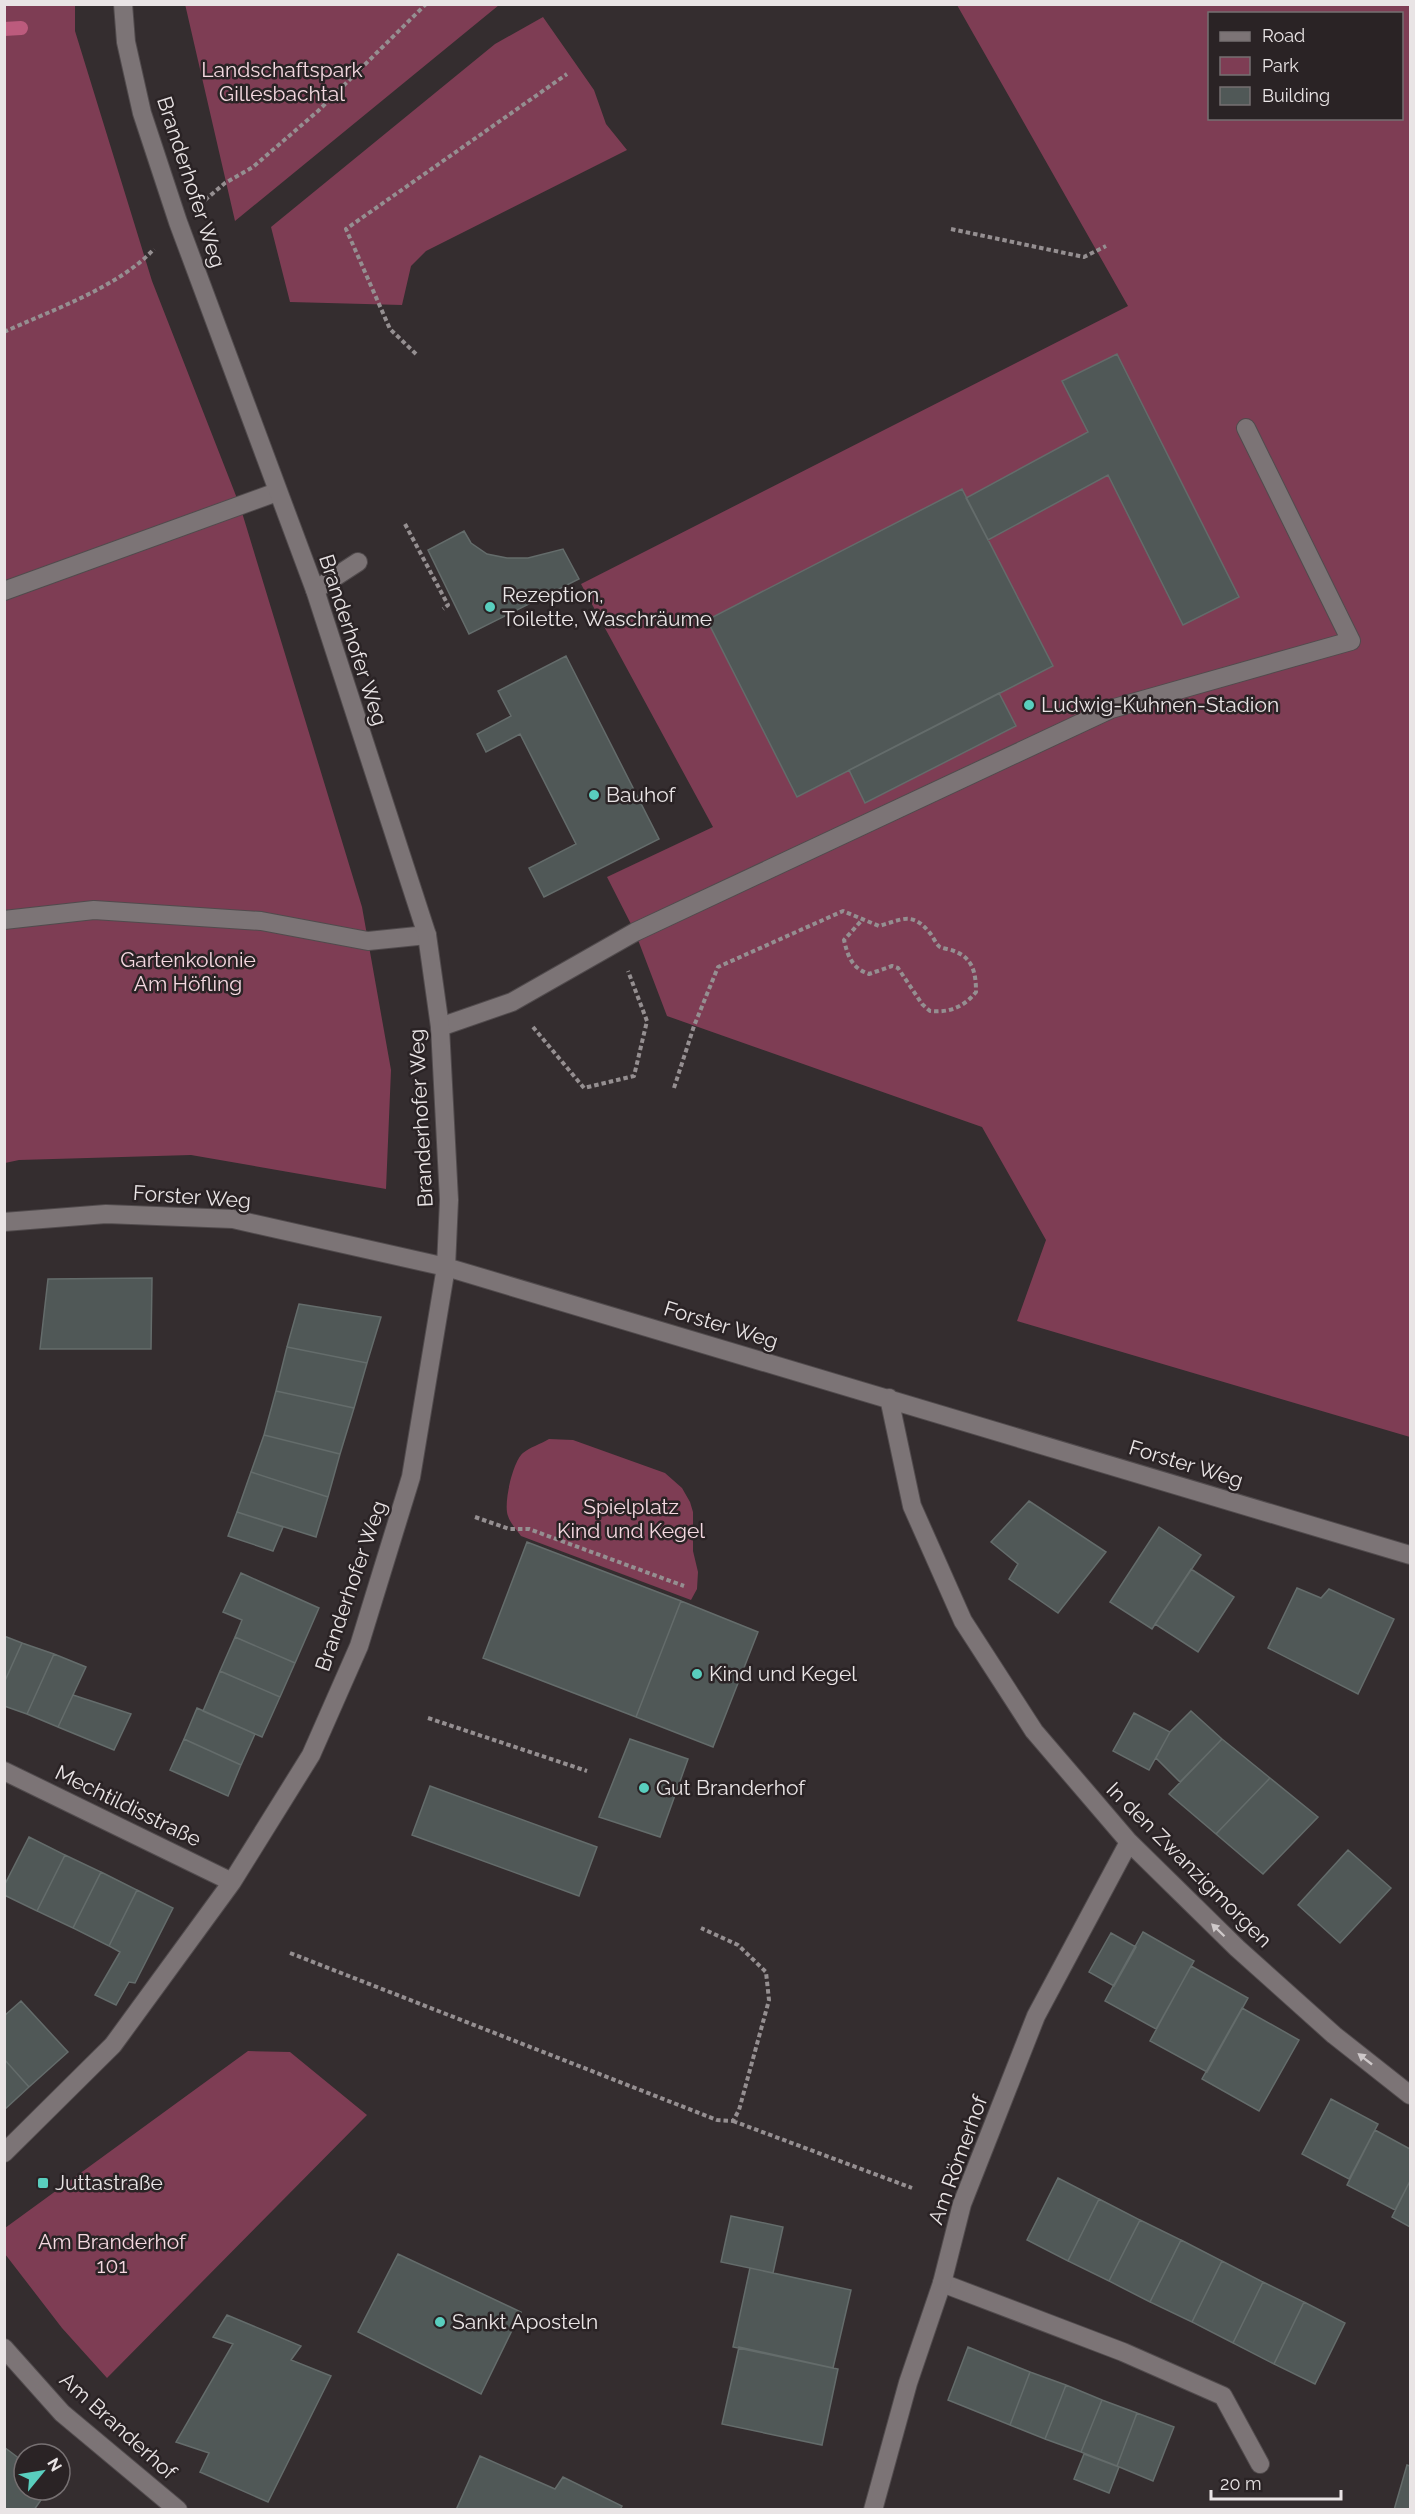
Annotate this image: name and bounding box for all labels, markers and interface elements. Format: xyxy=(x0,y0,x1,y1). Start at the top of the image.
legend xyxy=(1208,12,1403,120)
text: Road xyxy=(1262,25,1305,46)
text: Park xyxy=(1262,55,1299,76)
park label: Landschaftspark Gillesbachtal xyxy=(201,57,363,106)
text: Building xyxy=(1262,85,1330,106)
street label: Branderhofer Weg xyxy=(152,93,231,271)
street label: Branderhofer Weg xyxy=(314,551,393,729)
place label: Rezeption, Toilette, Waschräume xyxy=(502,582,712,631)
marker: Rezeption, Toilette, Waschräume xyxy=(483,600,497,614)
place label: Ludwig-Kuhnen-Stadion xyxy=(1041,692,1279,717)
marker: Ludwig-Kuhnen-Stadion xyxy=(1022,698,1036,712)
place label: Bauhof xyxy=(606,782,676,807)
marker: Bauhof xyxy=(587,788,601,802)
park label: Gartenkolonie Am Höfling xyxy=(120,947,256,996)
street label: Branderhofer Weg xyxy=(403,1028,438,1208)
street label: Forster Weg xyxy=(132,1180,252,1213)
street label: Forster Weg xyxy=(661,1295,781,1354)
street label: Forster Weg xyxy=(1126,1434,1246,1493)
park label: Spielplatz Kind und Kegel xyxy=(557,1494,705,1543)
street label: Branderhofer Weg xyxy=(310,1497,391,1674)
place label: Kind und Kegel xyxy=(709,1661,857,1686)
marker: Kind und Kegel xyxy=(690,1667,704,1681)
street label: Mechtildisstraße xyxy=(51,1759,205,1852)
place label: Gut Branderhof xyxy=(656,1775,806,1800)
street label: In den Zwanzigmorgen xyxy=(1102,1777,1277,1952)
marker: Gut Branderhof xyxy=(637,1781,651,1795)
one-way arrow xyxy=(1211,1923,1226,1937)
one-way arrow xyxy=(1357,2053,1372,2065)
street label: Am Römerhof xyxy=(923,2091,993,2228)
place label: Juttastraße xyxy=(55,2170,163,2195)
marker: Juttastraße xyxy=(36,2176,50,2190)
park label: Am Branderhof 101 xyxy=(38,2229,187,2278)
place label: Sankt Aposteln xyxy=(452,2309,598,2334)
marker: Sankt Aposteln xyxy=(433,2315,447,2329)
street label: Am Branderhof xyxy=(55,2367,183,2485)
north arrow xyxy=(12,2442,72,2502)
text: N xyxy=(43,2455,66,2475)
scale bar xyxy=(1211,2463,1342,2501)
text: 20 m xyxy=(1220,2473,1262,2494)

